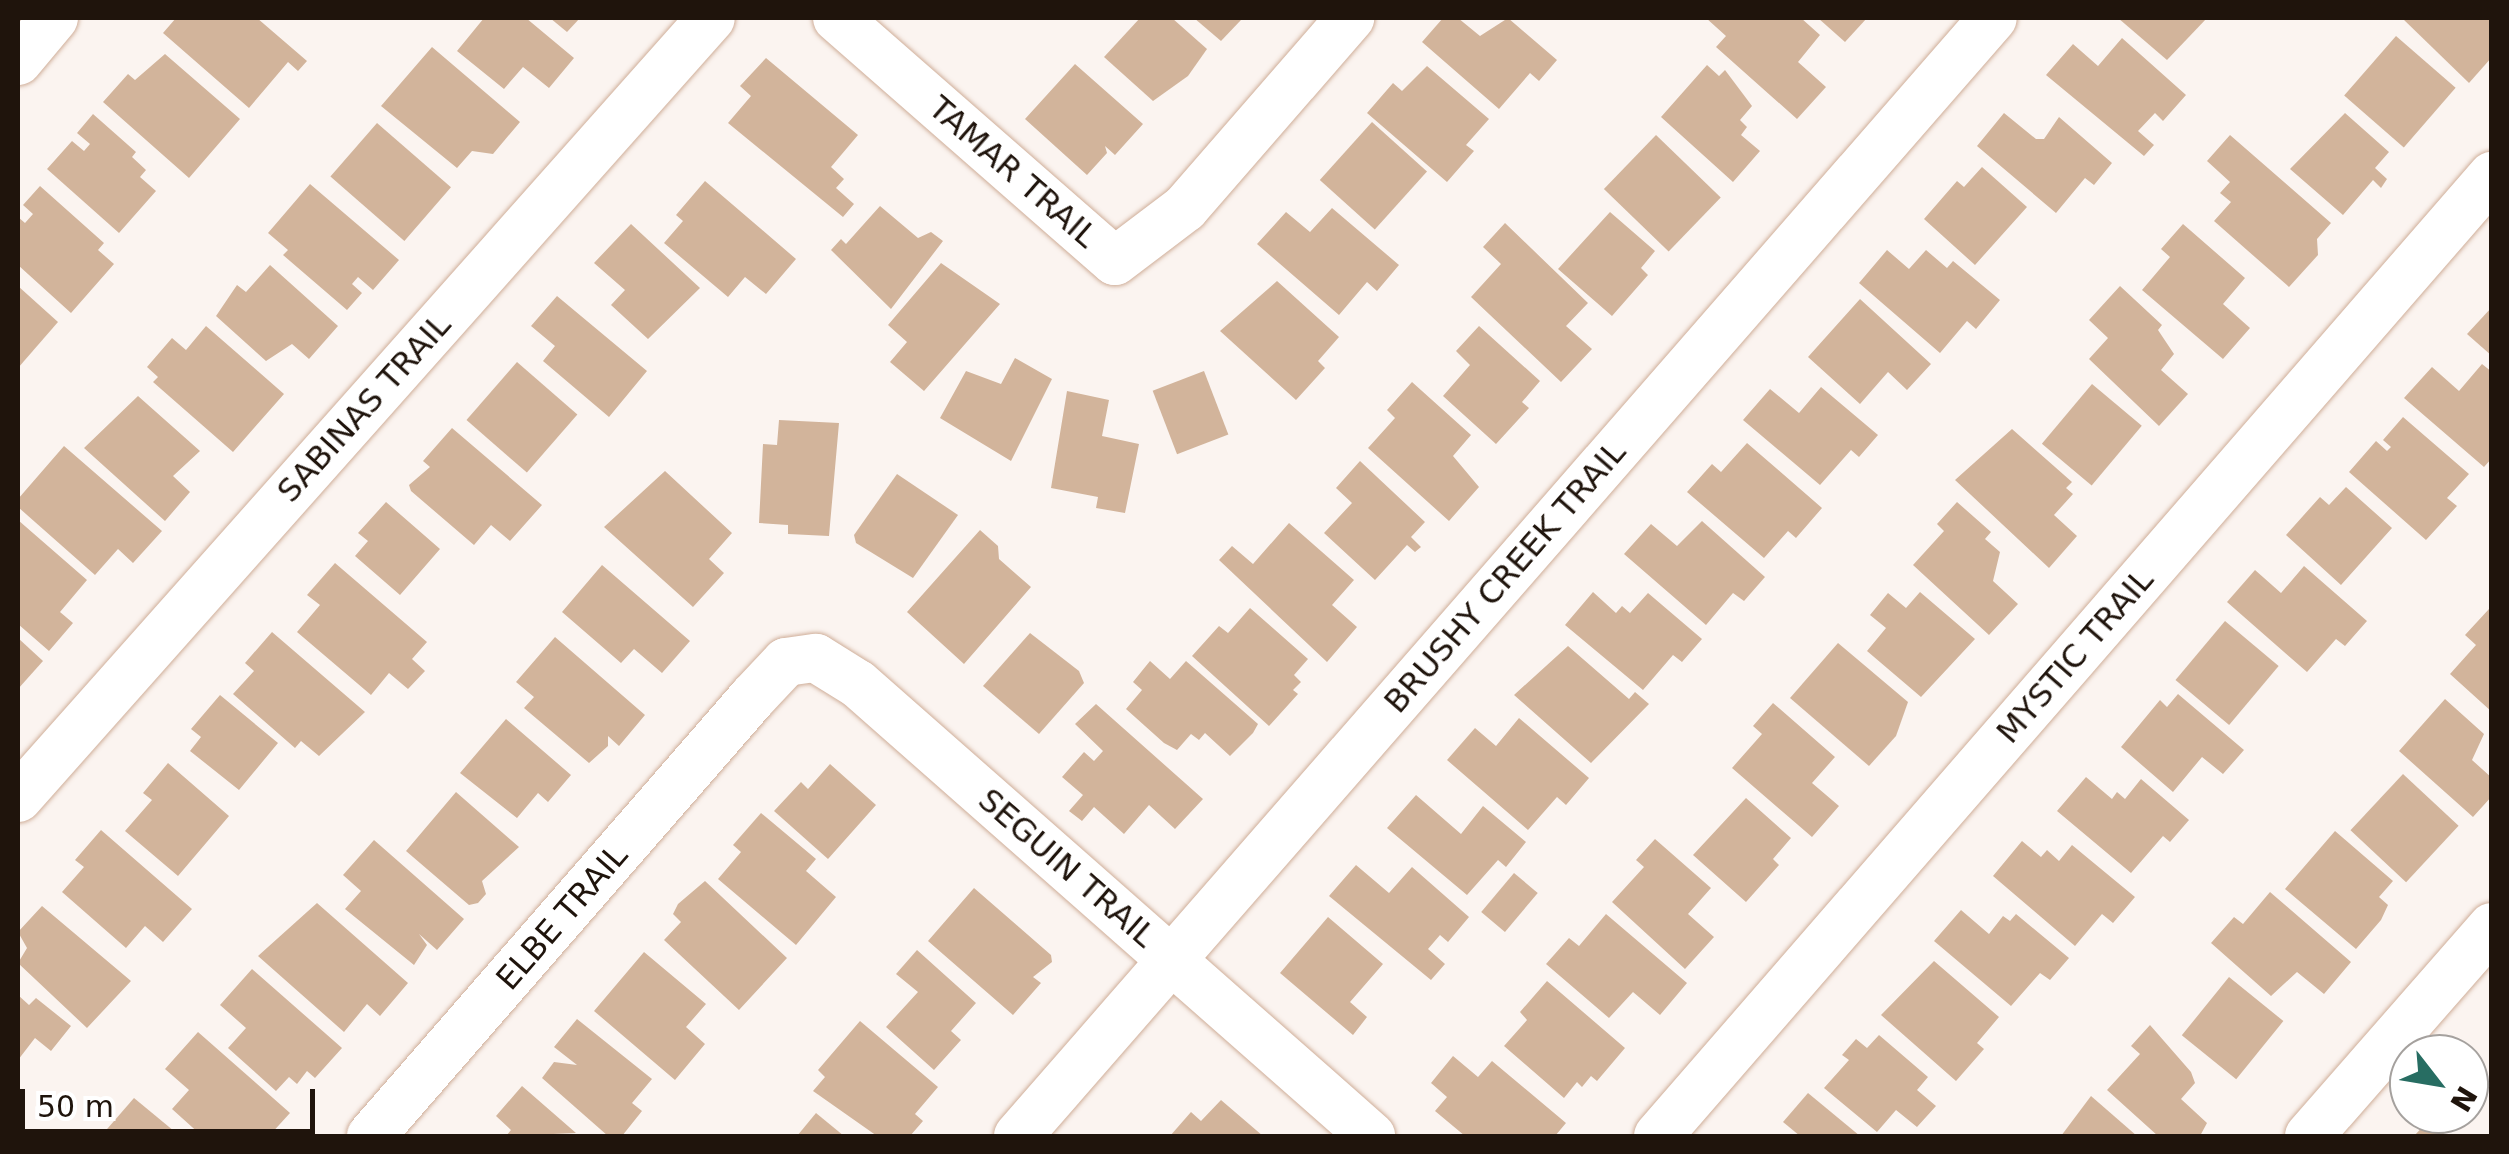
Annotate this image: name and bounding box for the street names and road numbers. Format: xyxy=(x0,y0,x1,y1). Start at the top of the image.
street label: TAMAR TRAIL xyxy=(921,88,1105,256)
street label: SABINAS TRAIL xyxy=(269,306,459,510)
street label: BRUSHY CREEK TRAIL xyxy=(1377,433,1633,721)
street label: MYSTIC TRAIL xyxy=(1989,561,2161,751)
street label: SEGUIN TRAIL xyxy=(971,781,1163,955)
street label: ELBE TRAIL xyxy=(488,836,636,998)

